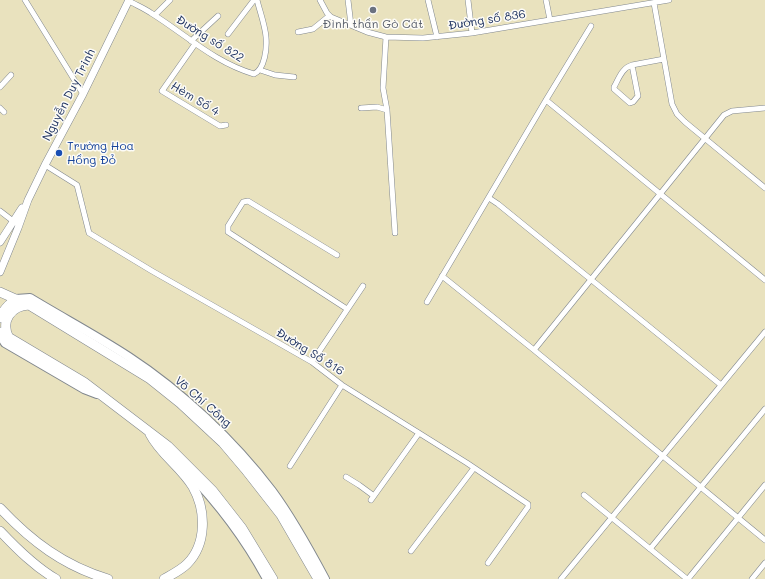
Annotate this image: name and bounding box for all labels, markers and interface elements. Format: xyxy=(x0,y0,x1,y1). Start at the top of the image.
marker: Đình thần Gò Cát xyxy=(368,5,378,15)
street label: Đường số 836 xyxy=(447,7,527,33)
street label: Đường số 822 xyxy=(173,12,247,66)
place label: Đình thần Gò Cát xyxy=(323,17,423,31)
street label: Nguyễn Duy Trinh xyxy=(40,47,98,143)
street label: Hèm Số 4 xyxy=(168,79,222,119)
place label: Trường Hoa Hồng Đỏ xyxy=(67,139,134,167)
marker: Trường Hoa Hồng Đỏ xyxy=(54,148,64,158)
street label: Đường Số 816 xyxy=(273,325,347,379)
street label: Võ Chí Công xyxy=(172,374,234,430)

